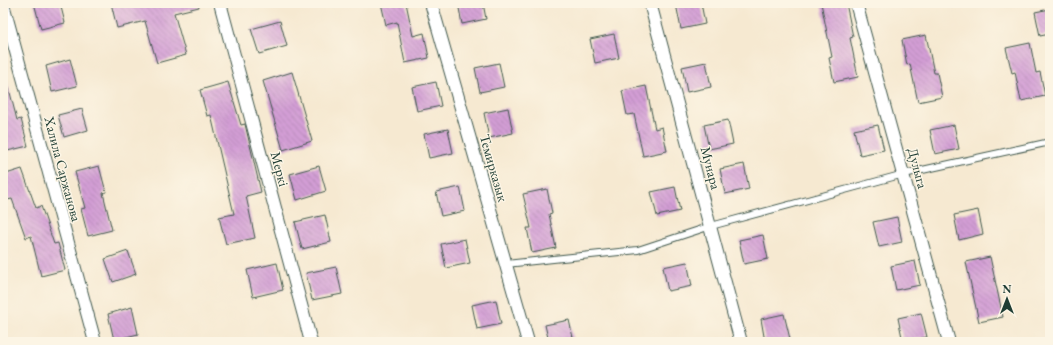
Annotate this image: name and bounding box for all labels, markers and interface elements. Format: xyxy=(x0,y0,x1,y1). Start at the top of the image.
street label: Халила Саржанова xyxy=(40,113,86,224)
street label: Темирказык xyxy=(476,132,512,204)
street label: Мунара xyxy=(697,145,725,192)
street label: Дулыга xyxy=(904,146,932,191)
street label: Меркі xyxy=(267,150,293,189)
north arrow xyxy=(987,279,1027,319)
text: N xyxy=(1003,282,1012,296)

